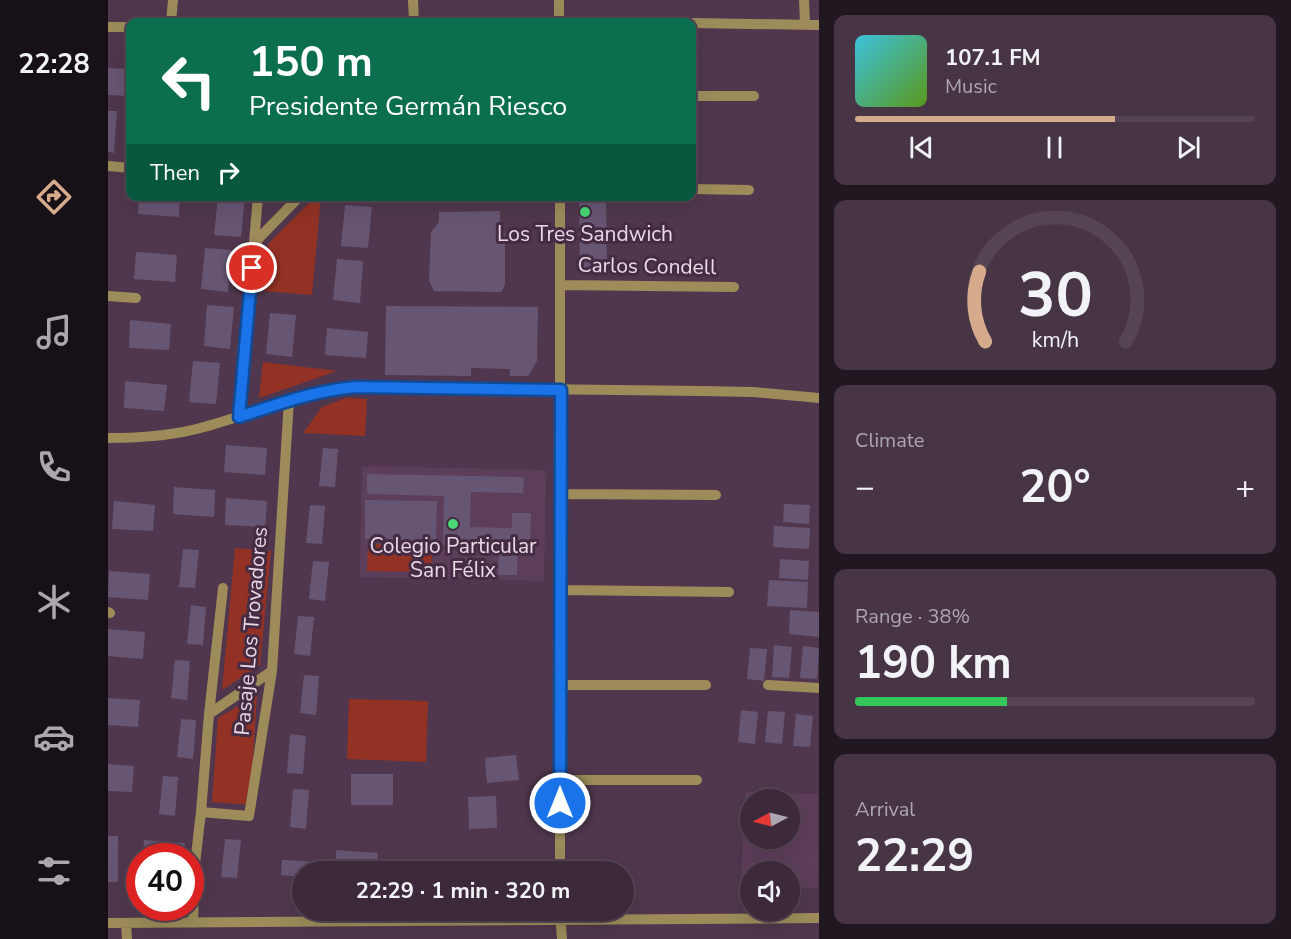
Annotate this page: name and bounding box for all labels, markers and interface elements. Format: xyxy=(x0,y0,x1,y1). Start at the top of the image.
text: 150 m xyxy=(249,34,373,91)
icon: left xyxy=(150,42,228,120)
text: 107.1 FM xyxy=(945,43,1041,73)
text: 22:28 xyxy=(18,46,90,83)
text: Music xyxy=(945,73,997,100)
text: Presidente Germán Riesco xyxy=(249,88,567,125)
icon: previous xyxy=(905,131,938,164)
icon: pause xyxy=(1038,131,1071,164)
icon: next xyxy=(1172,131,1205,164)
icon: right xyxy=(212,156,245,189)
text: Then xyxy=(150,158,200,188)
icon: directions xyxy=(33,176,75,218)
marker: Los Tres Sandwich xyxy=(578,205,592,219)
place label: Los Tres Sandwich xyxy=(497,220,673,248)
pin xyxy=(226,242,277,293)
icon: arrive xyxy=(235,251,268,284)
street label: Carlos Condell xyxy=(577,251,717,281)
text: 30 xyxy=(1018,253,1092,338)
icon: music xyxy=(33,311,75,353)
text: km/h xyxy=(1031,325,1079,355)
text: Climate xyxy=(855,427,924,454)
icon: phone xyxy=(33,446,75,488)
text: 20° xyxy=(1019,457,1091,518)
text: − xyxy=(855,465,875,510)
text: + xyxy=(1235,465,1255,510)
marker: Colegio Particular San Félix xyxy=(446,517,460,531)
street label: Pasaje Los Trovadores xyxy=(228,525,274,737)
place label: Colegio Particular San Félix xyxy=(369,532,537,584)
icon: climate xyxy=(33,581,75,623)
text: Range · 38% xyxy=(855,603,970,630)
text: 190 km xyxy=(855,633,1012,694)
icon: car xyxy=(33,716,75,758)
position arrow xyxy=(528,771,592,835)
north arrow xyxy=(740,789,800,849)
map controls xyxy=(740,789,800,921)
text: Arrival xyxy=(855,796,915,823)
text: 22:29 xyxy=(855,826,974,887)
speed limit sign: 40 xyxy=(126,843,204,921)
icon: filters xyxy=(33,850,75,892)
button: sound xyxy=(740,861,800,921)
text: 22:29 · 1 min · 320 m xyxy=(356,876,570,906)

